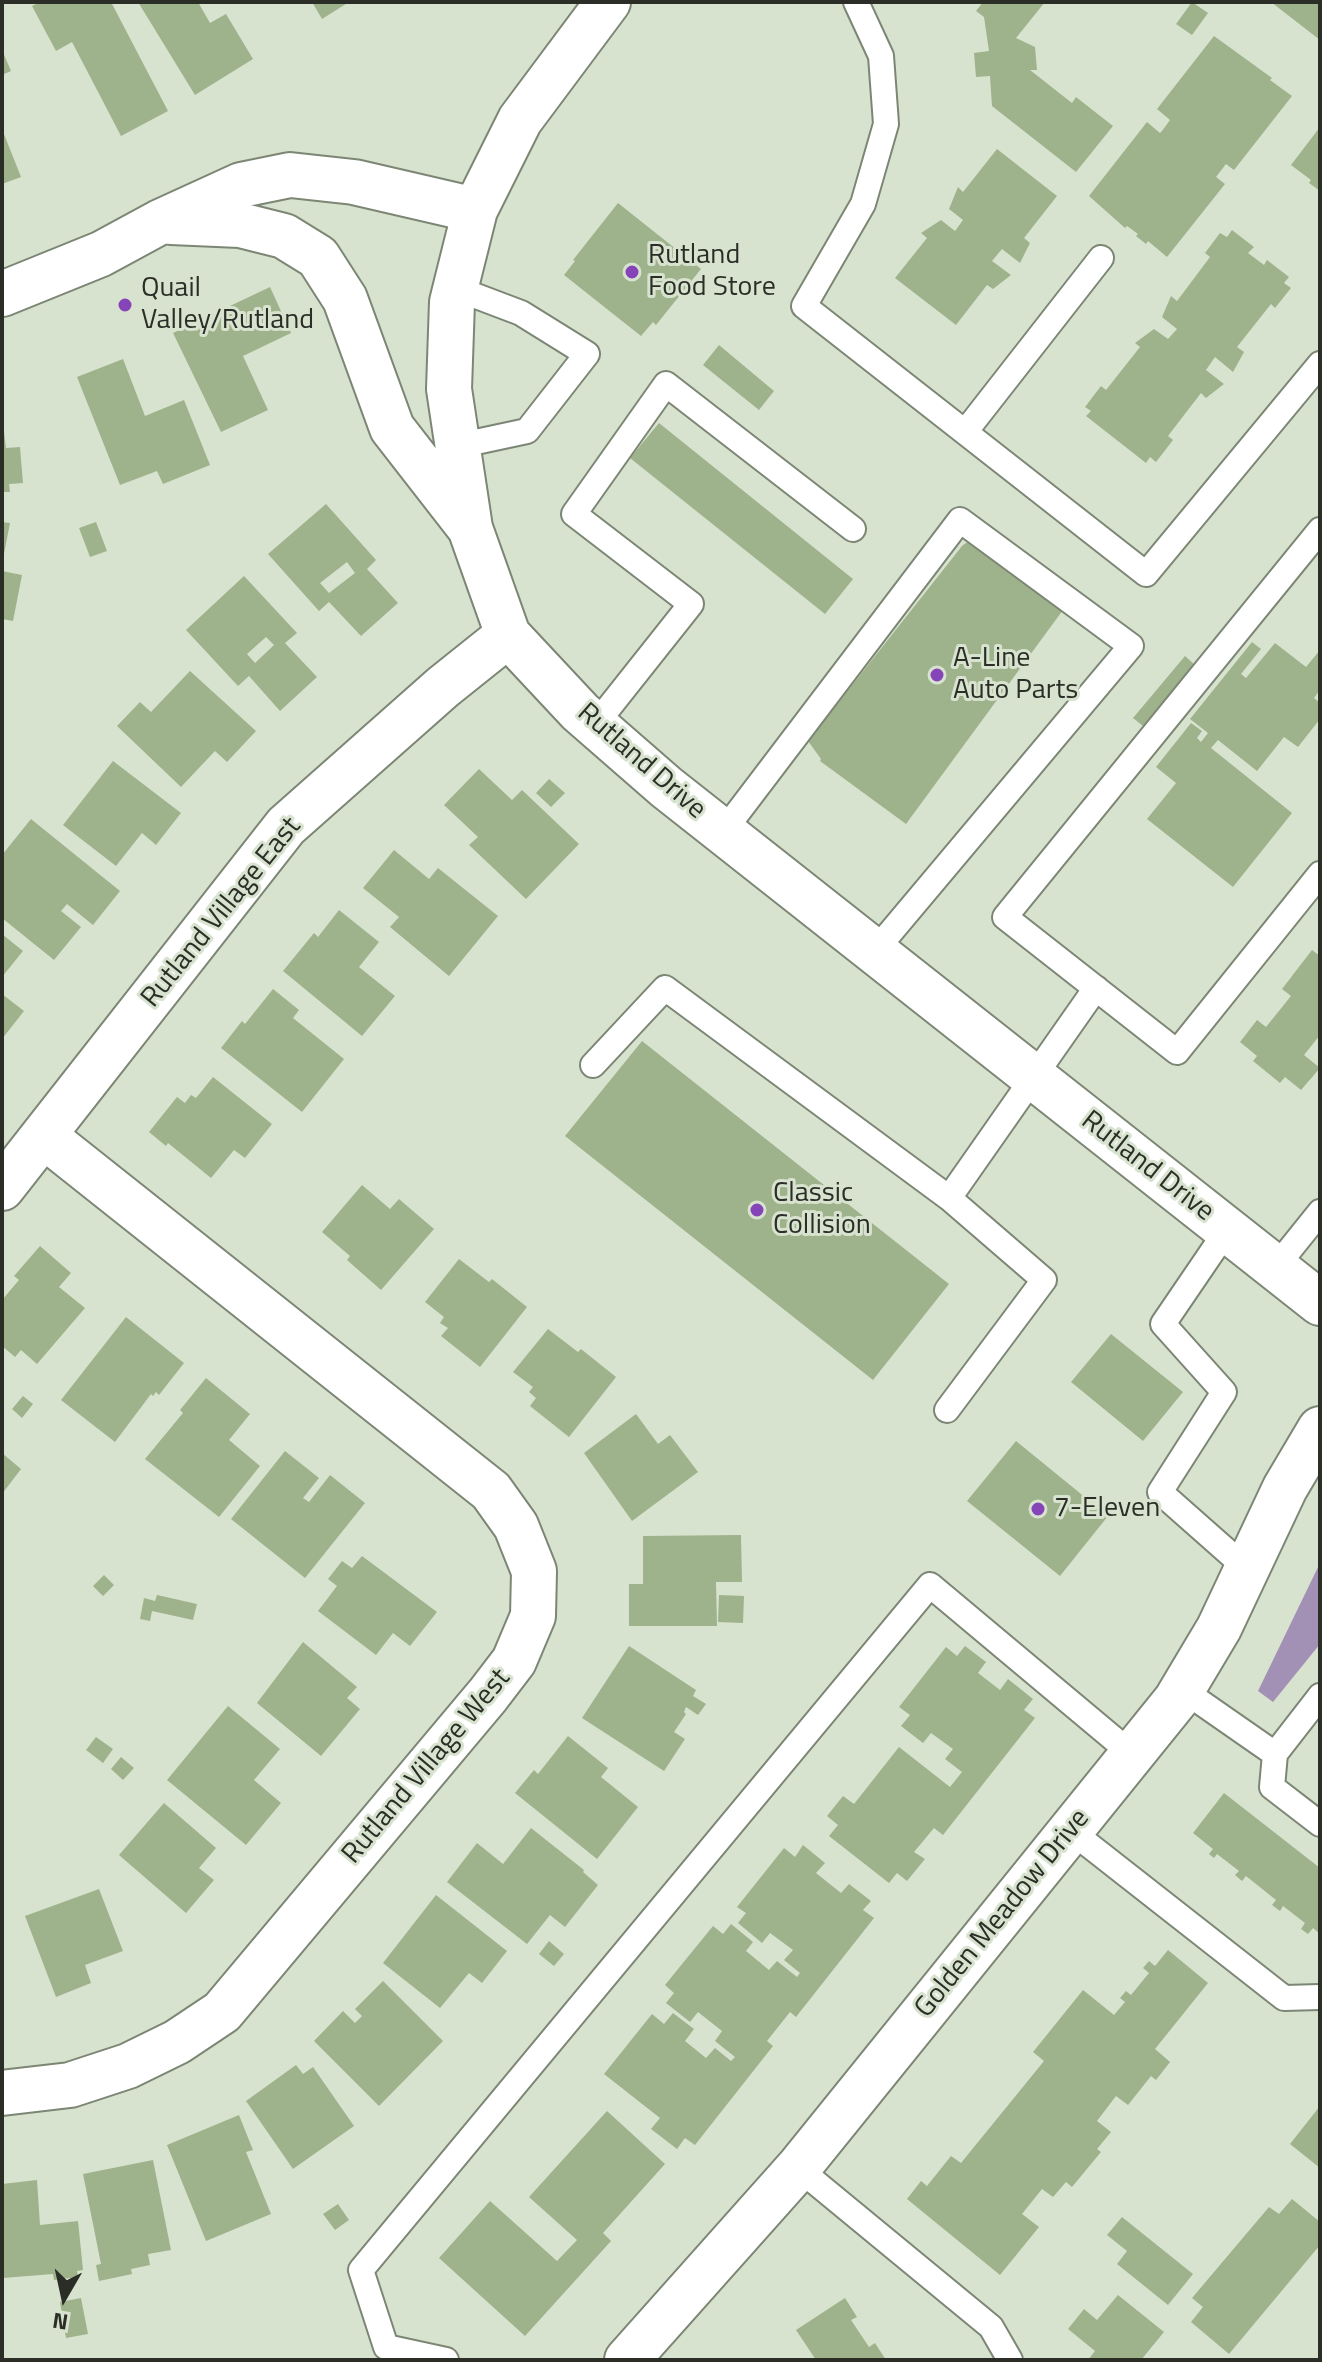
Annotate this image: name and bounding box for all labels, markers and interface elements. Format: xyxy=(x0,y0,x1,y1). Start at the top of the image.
place label: Rutland Food Store xyxy=(648,239,776,305)
marker: Rutland Food Store xyxy=(623,263,641,281)
place label: Quail Valley/Rutland xyxy=(141,272,314,338)
marker: Quail Valley/Rutland xyxy=(116,296,134,314)
place label: A-Line Auto Parts xyxy=(953,642,1078,708)
marker: A-Line Auto Parts xyxy=(928,666,946,684)
street label: Rutland Drive xyxy=(570,697,712,827)
street label: Rutland Village East xyxy=(135,811,309,1015)
street label: Rutland Drive xyxy=(1074,1105,1220,1229)
place label: Classic Collision xyxy=(773,1177,871,1243)
marker: Classic Collision xyxy=(748,1201,766,1219)
place label: 7-Eleven xyxy=(1054,1492,1160,1526)
marker: 7-Eleven xyxy=(1029,1500,1047,1518)
street label: Rutland Village West xyxy=(336,1663,518,1871)
street label: Golden Meadow Drive xyxy=(909,1803,1097,2025)
north arrow xyxy=(24,2258,104,2338)
text: N xyxy=(50,2304,70,2340)

